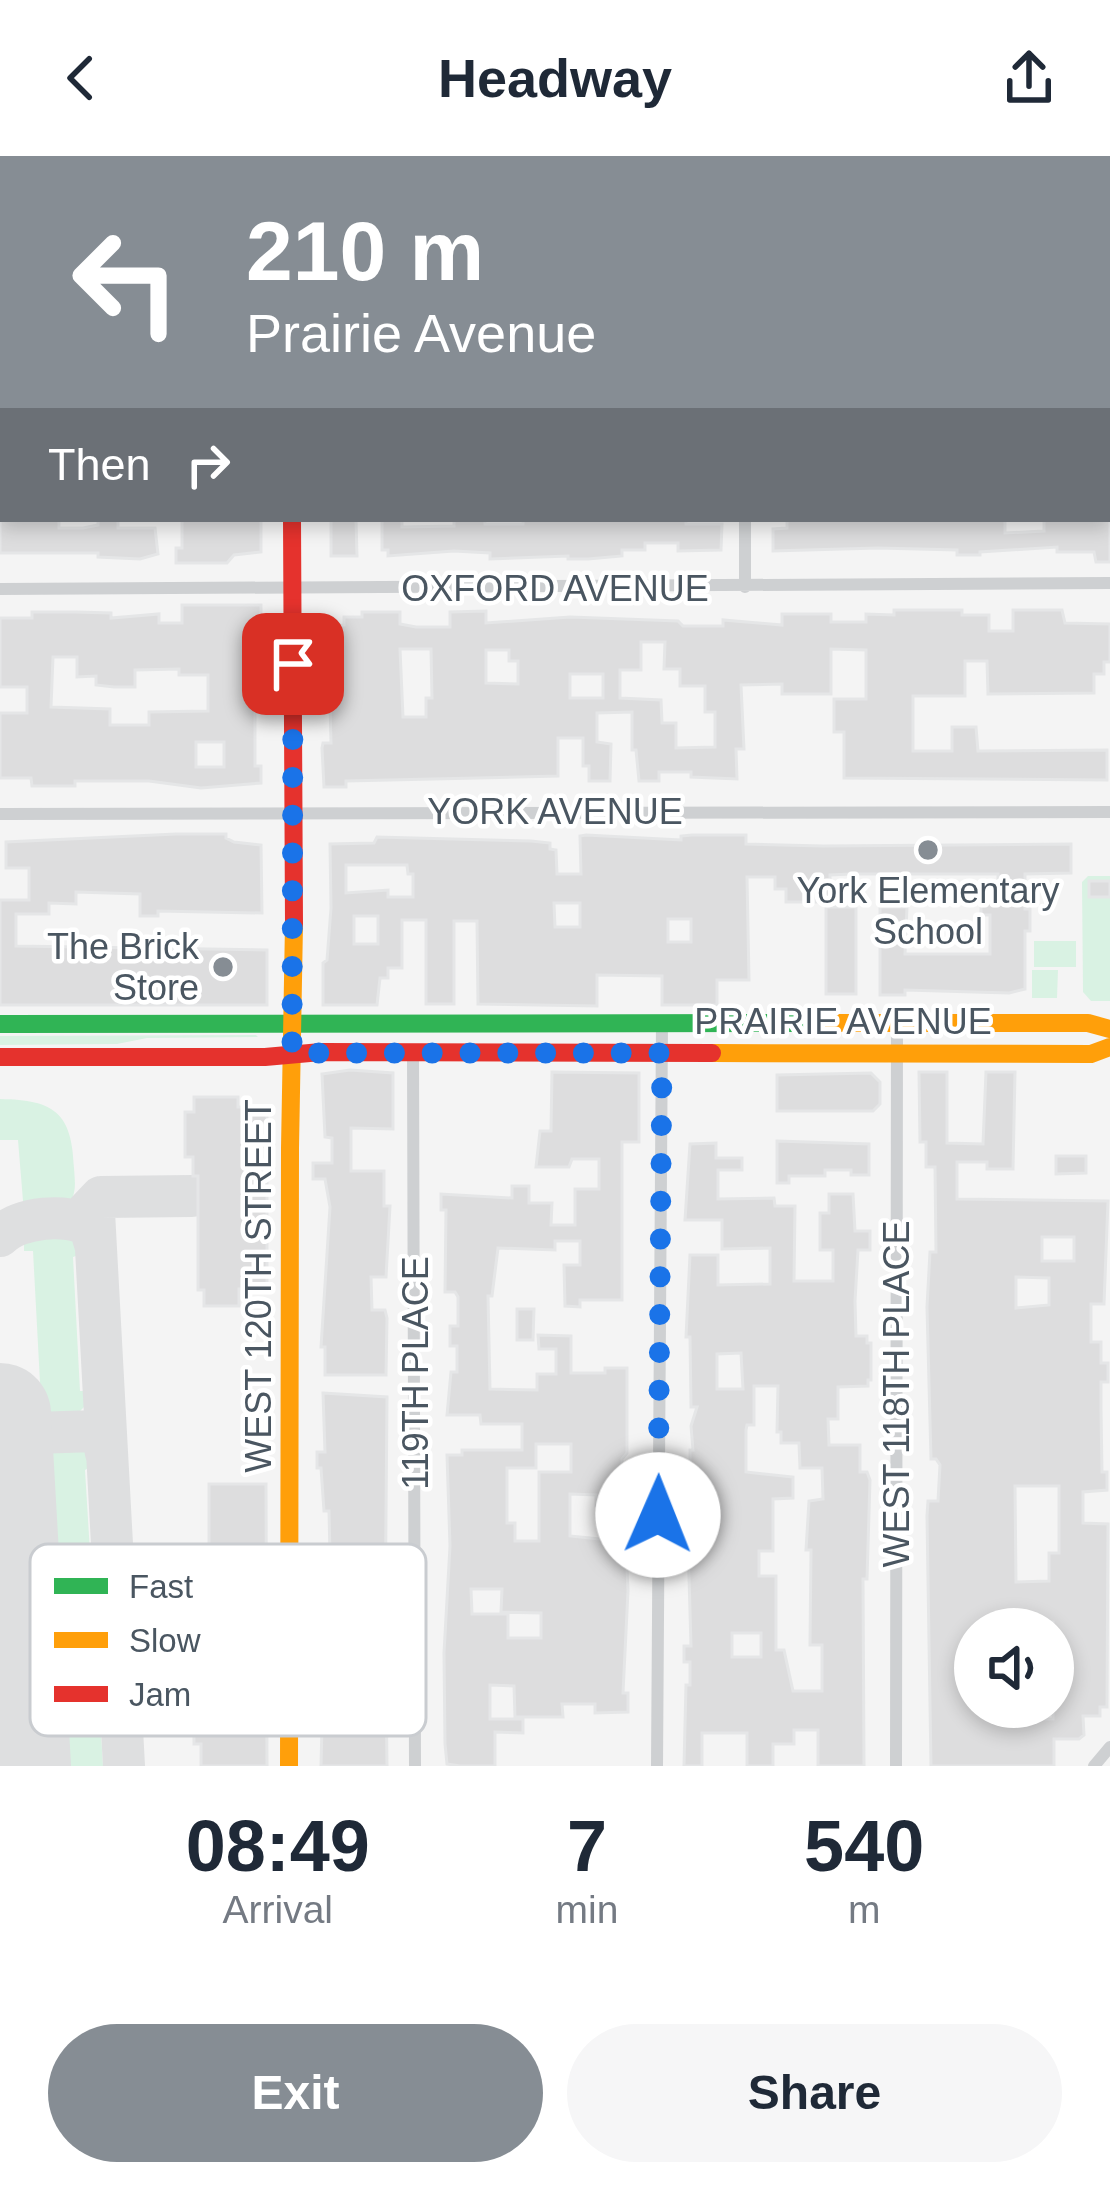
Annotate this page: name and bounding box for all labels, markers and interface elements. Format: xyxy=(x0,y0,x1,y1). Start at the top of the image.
icon: back xyxy=(48,45,114,111)
icon: share xyxy=(996,45,1062,111)
text: Headway xyxy=(438,48,672,108)
icon: left xyxy=(48,204,204,360)
text: 210 m xyxy=(246,204,484,298)
text: Prairie Avenue xyxy=(246,303,596,363)
icon: right xyxy=(175,432,241,498)
text: Then xyxy=(48,439,151,490)
street label: OXFORD AVENUE xyxy=(401,568,709,609)
pin xyxy=(242,613,344,715)
icon: arrive xyxy=(260,631,326,697)
street label: YORK AVENUE xyxy=(427,791,683,832)
marker: York Elementary School xyxy=(915,837,941,863)
place label: York Elementary School xyxy=(797,870,1059,952)
place label: The Brick Store xyxy=(47,926,200,1008)
marker: The Brick Store xyxy=(210,954,236,980)
street label: PRAIRIE AVENUE xyxy=(694,1001,992,1042)
street label: WEST 120TH STREET xyxy=(238,1099,279,1473)
street label: WEST 118TH PLACE xyxy=(876,1221,917,1567)
street label: 119TH PLACE xyxy=(395,1256,436,1490)
position arrow xyxy=(595,1452,721,1578)
legend xyxy=(30,1544,426,1736)
text: Fast xyxy=(129,1568,193,1605)
map controls xyxy=(954,1608,1074,1728)
button: sound xyxy=(954,1608,1074,1728)
text: Slow xyxy=(129,1622,201,1659)
text: Jam xyxy=(129,1676,191,1713)
text: 08:49 xyxy=(186,1806,370,1886)
text: 7 xyxy=(567,1806,607,1886)
text: 540 xyxy=(804,1806,924,1886)
text: Arrival xyxy=(223,1888,333,1931)
text: min xyxy=(556,1888,618,1931)
text: m xyxy=(848,1888,880,1931)
button: Exit xyxy=(48,2024,543,2162)
button: Share xyxy=(567,2024,1062,2162)

